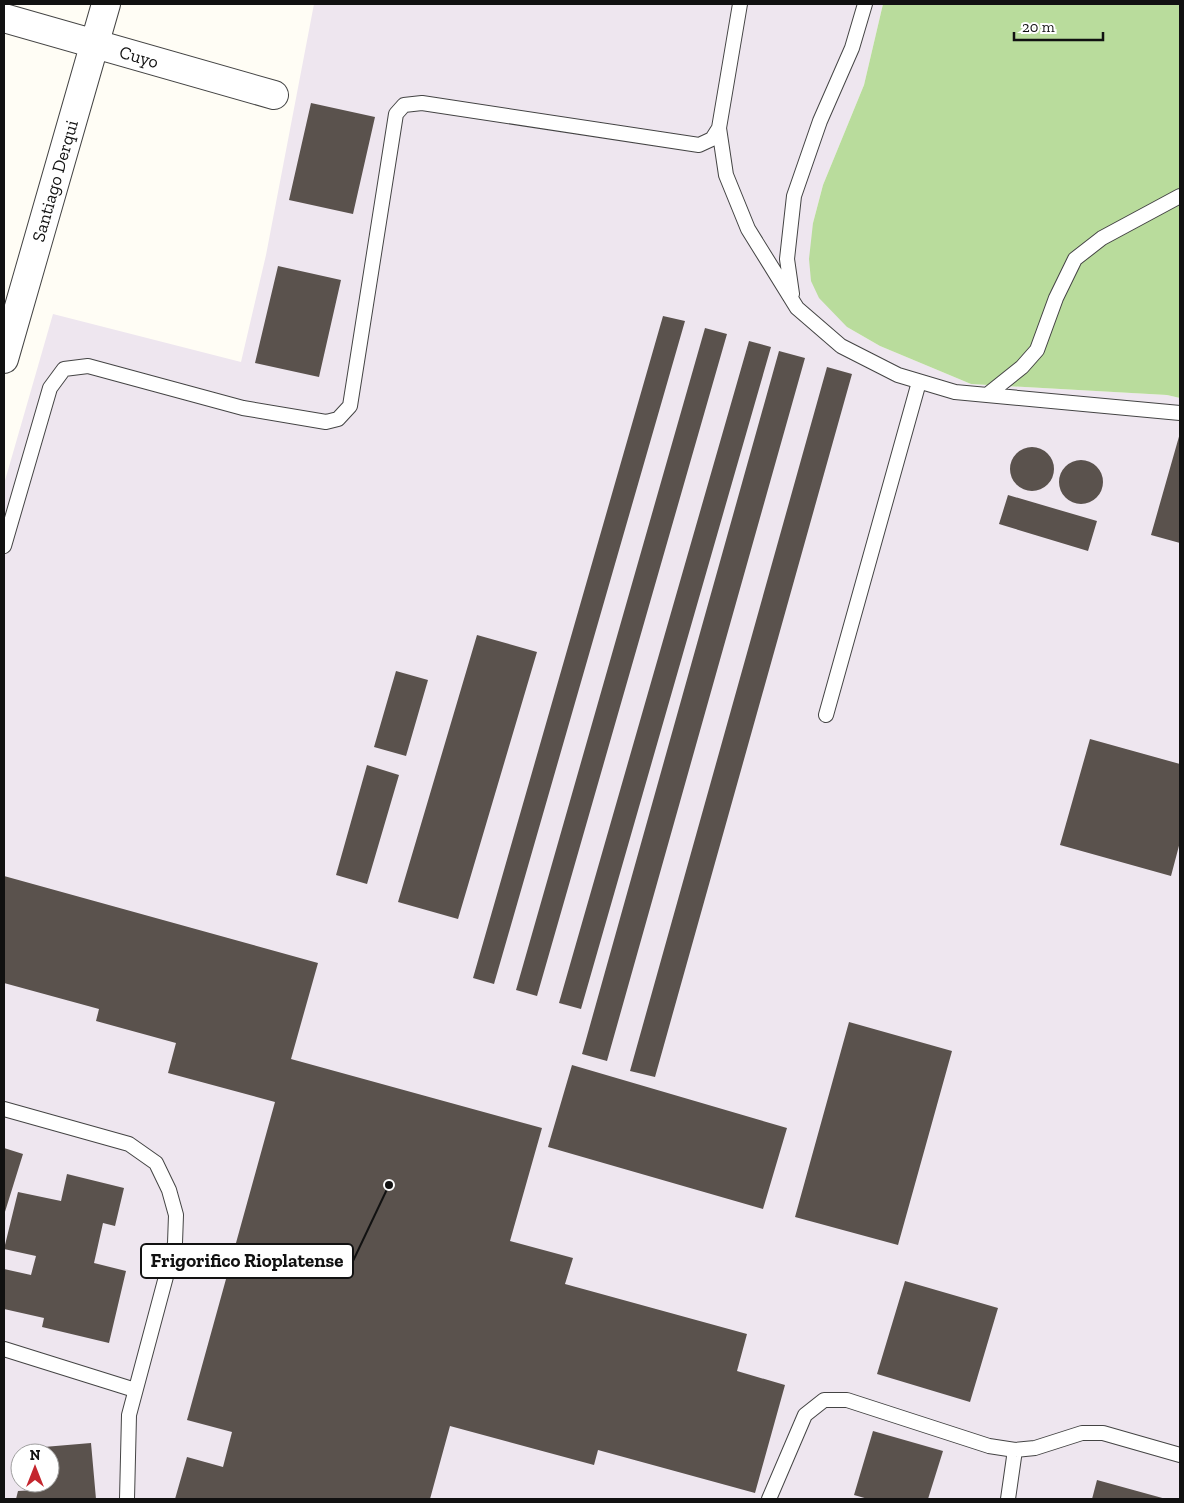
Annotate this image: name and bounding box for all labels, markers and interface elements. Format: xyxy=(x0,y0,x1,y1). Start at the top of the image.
scale bar xyxy=(1014,10,1103,42)
text: 20 m xyxy=(1022,18,1055,36)
street label: Cuyo xyxy=(117,41,161,73)
street label: Santiago Derqui xyxy=(27,118,83,244)
callout: Frigorifico Rioplatense xyxy=(141,1244,353,1278)
text: Frigorifico Rioplatense xyxy=(151,1249,343,1272)
north arrow xyxy=(10,1443,60,1493)
text: N xyxy=(30,1447,41,1464)

